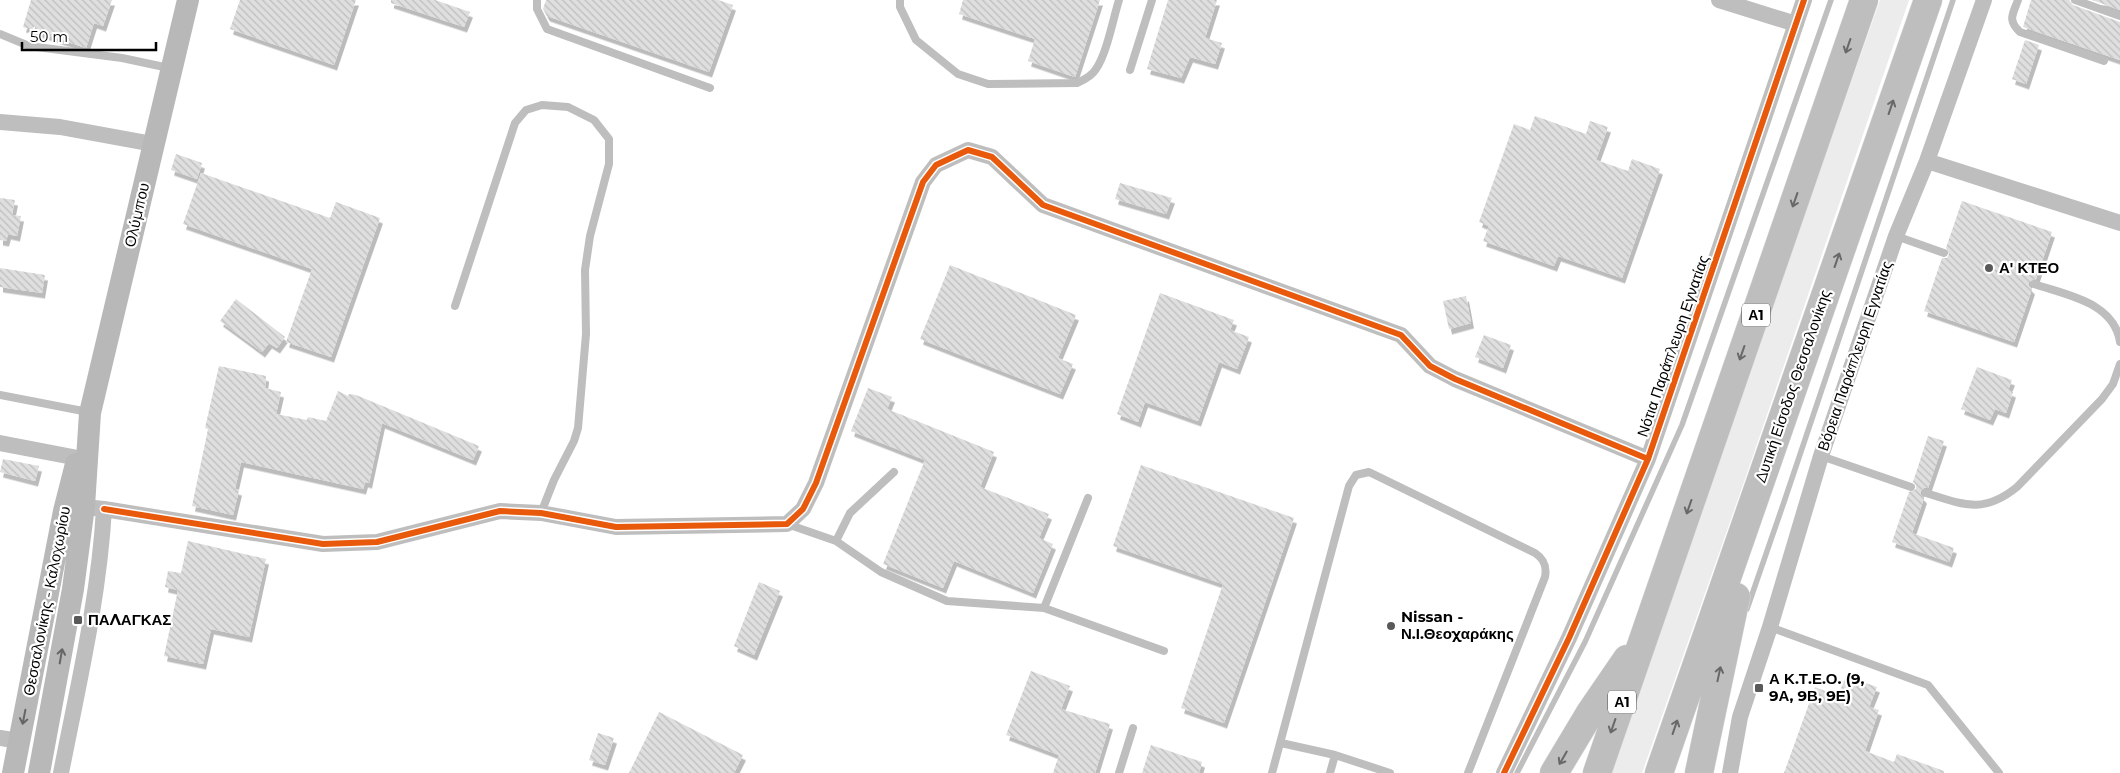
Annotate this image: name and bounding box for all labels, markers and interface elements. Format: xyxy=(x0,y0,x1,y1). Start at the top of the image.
scale bar xyxy=(22,20,156,52)
text: 50 m xyxy=(30,27,68,46)
one-way arrow xyxy=(1843,38,1853,54)
one-way arrow xyxy=(1887,99,1896,115)
street label: Ολύμπου xyxy=(120,181,153,249)
one-way arrow xyxy=(1790,191,1800,207)
street label: Νότια Παράπλευρη Εγνατίας xyxy=(1632,252,1713,439)
one-way arrow xyxy=(1833,253,1842,268)
street label: Βόρεια Παράπλευρη Εγνατίας xyxy=(1813,258,1896,453)
place label: Α' ΚΤΕΟ xyxy=(1999,258,2060,277)
marker: Α' ΚΤΕΟ xyxy=(1983,262,1995,274)
street label: Δυτική Είσοδος Θεσσαλονίκης xyxy=(1751,287,1835,485)
road number: Α1 xyxy=(1742,304,1770,326)
one-way arrow xyxy=(1737,345,1747,361)
one-way arrow xyxy=(1684,499,1694,515)
street label: Θεσσαλονίκης - Καλοχωρίου xyxy=(19,505,74,697)
place label: Nissan - Ν.Ι.Θεοχαράκης xyxy=(1401,607,1514,643)
place label: ΠΑΛΑΓΚΑΣ xyxy=(88,610,171,629)
marker: ΠΑΛΑΓΚΑΣ xyxy=(72,614,84,626)
marker: Nissan - Ν.Ι.Θεοχαράκης xyxy=(1385,620,1397,632)
one-way arrow xyxy=(57,649,67,665)
one-way arrow xyxy=(1715,666,1724,682)
place label: Α Κ.Τ.Ε.Ο. (9, 9Α, 9Β, 9Ε) xyxy=(1769,669,1864,705)
marker: Α Κ.Τ.Ε.Ο. (9, 9Α, 9Β, 9Ε) xyxy=(1753,682,1765,694)
road number: Α1 xyxy=(1608,690,1636,714)
one-way arrow xyxy=(19,708,28,724)
one-way arrow xyxy=(1608,718,1618,734)
one-way arrow xyxy=(1671,720,1680,735)
one-way arrow xyxy=(1557,750,1567,764)

